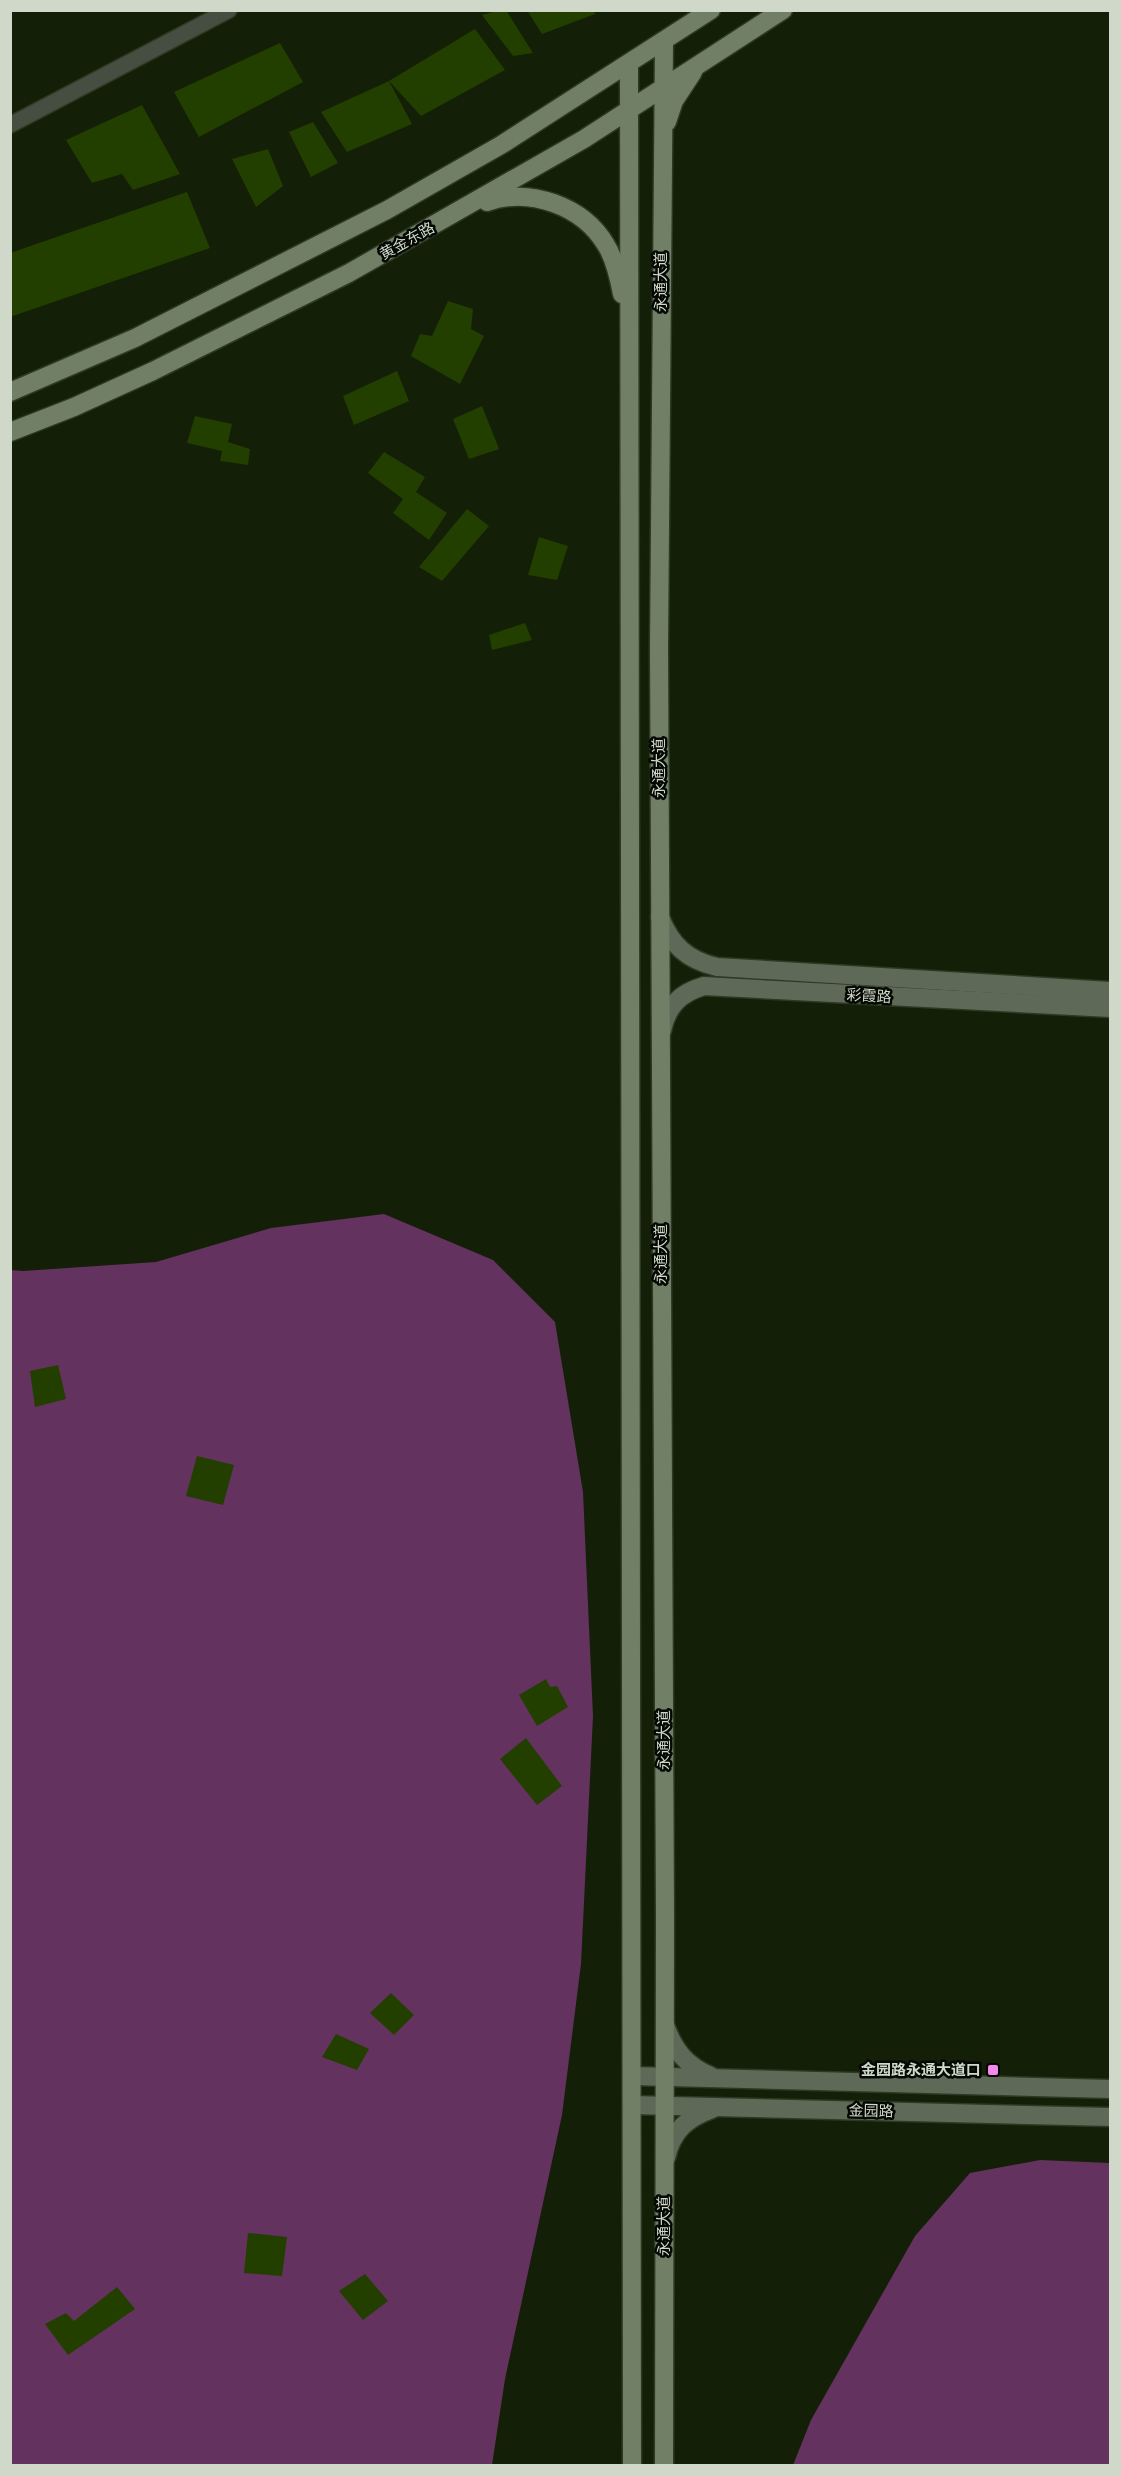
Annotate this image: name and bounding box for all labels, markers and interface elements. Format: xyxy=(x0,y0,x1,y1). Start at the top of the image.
street label: 黄金东路 xyxy=(376,219,438,263)
street label: 永通大道 xyxy=(652,252,670,312)
street label: 永通大道 xyxy=(650,738,668,798)
street label: 彩霞路 xyxy=(846,986,892,1006)
street label: 永通大道 xyxy=(652,1224,670,1284)
street label: 永通大道 xyxy=(655,1710,673,1770)
place label: 金园路永通大道口 xyxy=(861,2061,981,2079)
marker: 金园路永通大道口 xyxy=(986,2063,1000,2077)
street label: 金园路 xyxy=(848,2102,894,2120)
street label: 永通大道 xyxy=(655,2196,673,2256)

